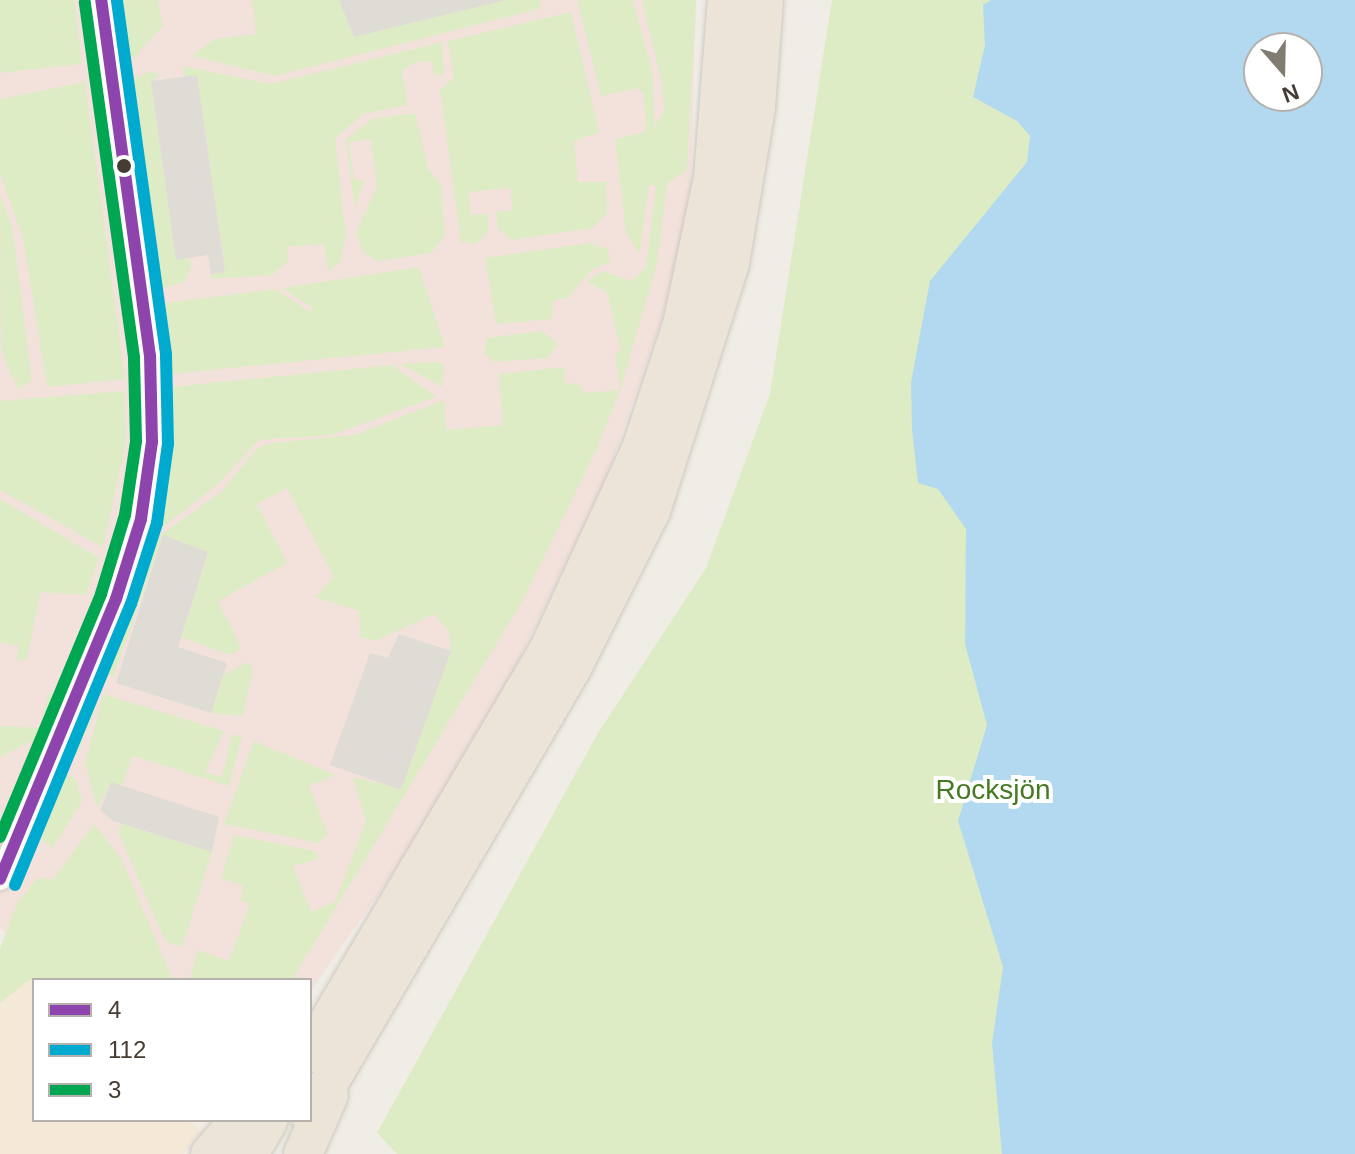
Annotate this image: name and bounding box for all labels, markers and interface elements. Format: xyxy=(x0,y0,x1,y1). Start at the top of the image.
north arrow xyxy=(1243,32,1323,112)
text: N xyxy=(1279,79,1302,108)
unlabelled marker xyxy=(116,158,132,174)
park label: Rocksjön xyxy=(935,773,1051,807)
legend xyxy=(32,978,312,1122)
text: 4 xyxy=(108,996,121,1023)
text: 112 xyxy=(108,1036,146,1063)
text: 3 xyxy=(108,1076,121,1103)

